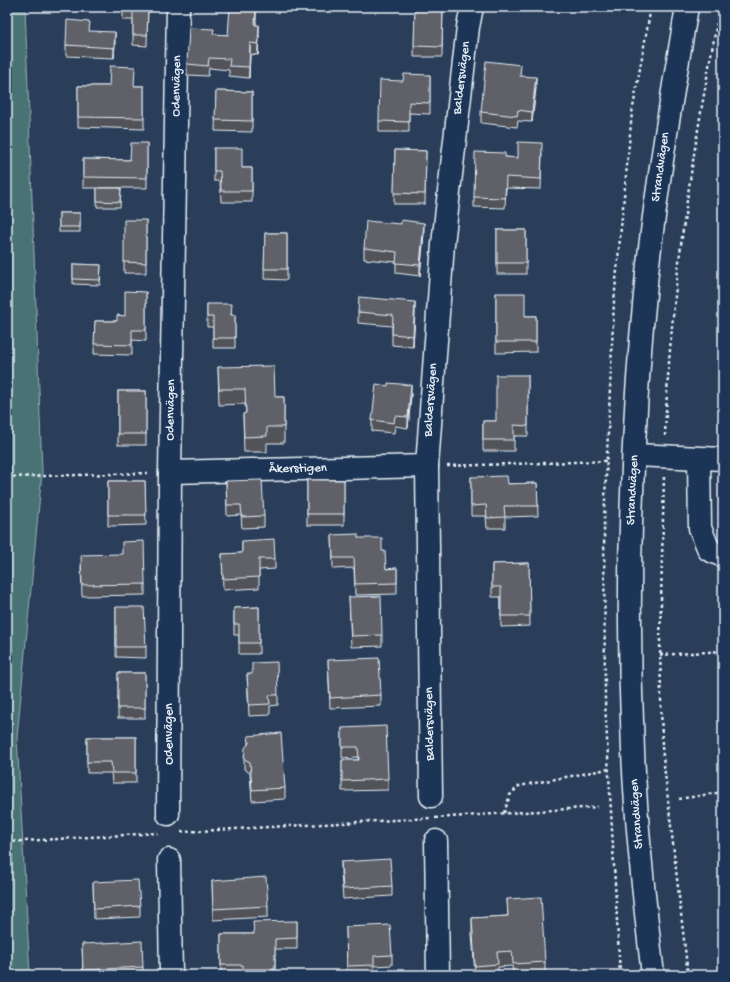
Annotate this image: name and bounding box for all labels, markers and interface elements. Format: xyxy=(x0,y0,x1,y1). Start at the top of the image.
street label: Baldersvägen xyxy=(450,40,474,116)
street label: Odenvägen xyxy=(169,54,185,117)
street label: Strandvägen xyxy=(649,130,673,203)
street label: Baldersvägen xyxy=(421,362,441,438)
street label: Odenvägen xyxy=(163,378,179,441)
street label: Strandvägen xyxy=(624,454,642,525)
street label: Åkerstigen xyxy=(269,460,328,477)
street label: Baldersvägen xyxy=(422,686,438,762)
street label: Odenvägen xyxy=(162,702,177,765)
street label: Strandvägen xyxy=(627,778,647,850)

